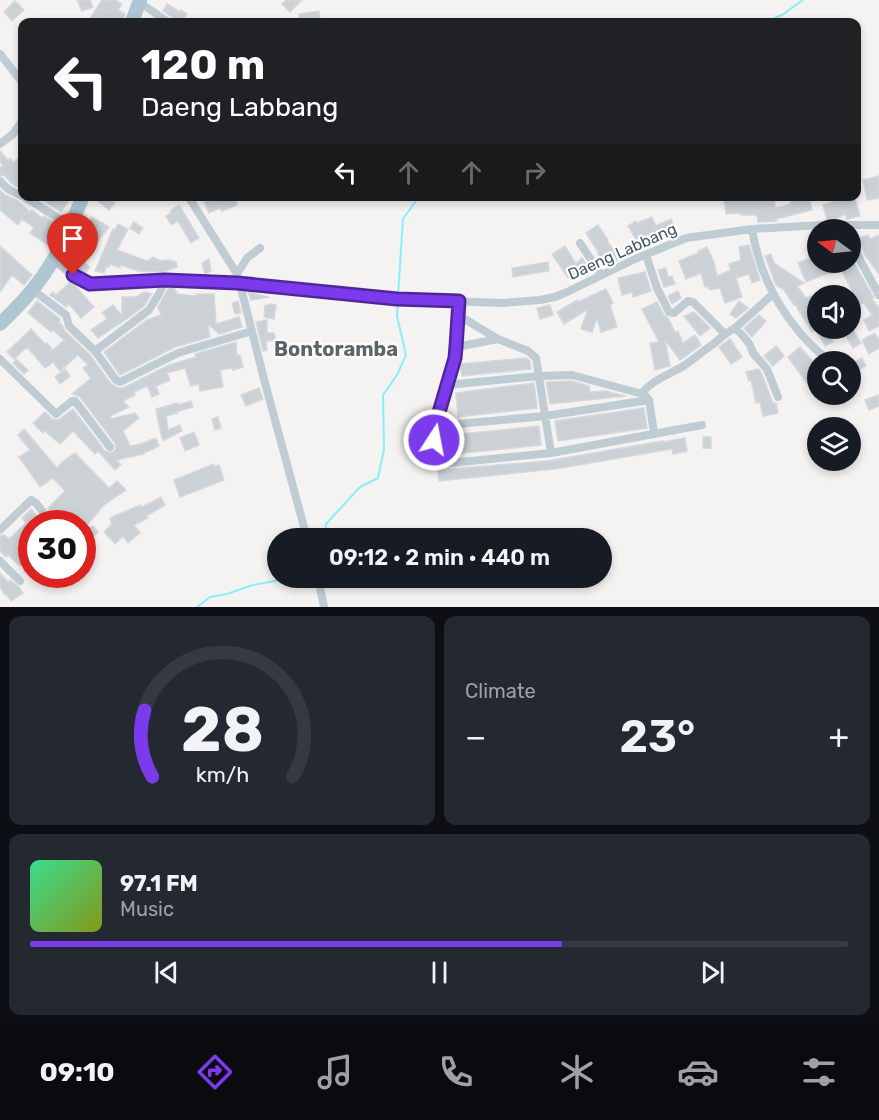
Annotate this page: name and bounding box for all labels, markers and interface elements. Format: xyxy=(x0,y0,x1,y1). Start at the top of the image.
text: 120 m xyxy=(141,40,265,90)
icon: left xyxy=(42,42,120,120)
text: Daeng Labbang xyxy=(141,91,338,123)
icon: left xyxy=(329,156,362,189)
icon: ahead xyxy=(392,156,425,189)
icon: ahead xyxy=(455,156,488,189)
icon: right xyxy=(518,156,551,189)
pin xyxy=(47,213,98,275)
street label: Daeng Labbang xyxy=(565,219,679,284)
north arrow xyxy=(807,219,861,273)
map controls xyxy=(807,219,861,471)
icon: arrive xyxy=(56,222,89,255)
button: sound xyxy=(807,285,861,339)
district label: Bontoramba xyxy=(274,337,398,361)
button: search xyxy=(807,351,861,405)
position arrow xyxy=(402,408,466,472)
button: layers xyxy=(807,417,861,471)
speed limit sign: 30 xyxy=(18,510,96,588)
text: 09:12 · 2 min · 440 m xyxy=(329,544,550,571)
text: Climate xyxy=(465,679,536,703)
text: 28 xyxy=(181,693,263,767)
text: 23° xyxy=(620,710,695,763)
text: − xyxy=(465,717,486,756)
text: + xyxy=(828,717,849,756)
text: km/h xyxy=(195,763,249,788)
text: 97.1 FM xyxy=(120,870,198,897)
text: Music xyxy=(120,897,174,921)
icon: previous xyxy=(150,956,183,989)
icon: pause xyxy=(423,956,456,989)
icon: next xyxy=(696,956,729,989)
icon: directions xyxy=(194,1051,236,1093)
icon: music xyxy=(314,1051,356,1093)
icon: phone xyxy=(435,1051,477,1093)
icon: climate xyxy=(556,1051,598,1093)
icon: car xyxy=(677,1051,719,1093)
icon: filters xyxy=(798,1051,840,1093)
text: 09:10 xyxy=(39,1056,115,1088)

